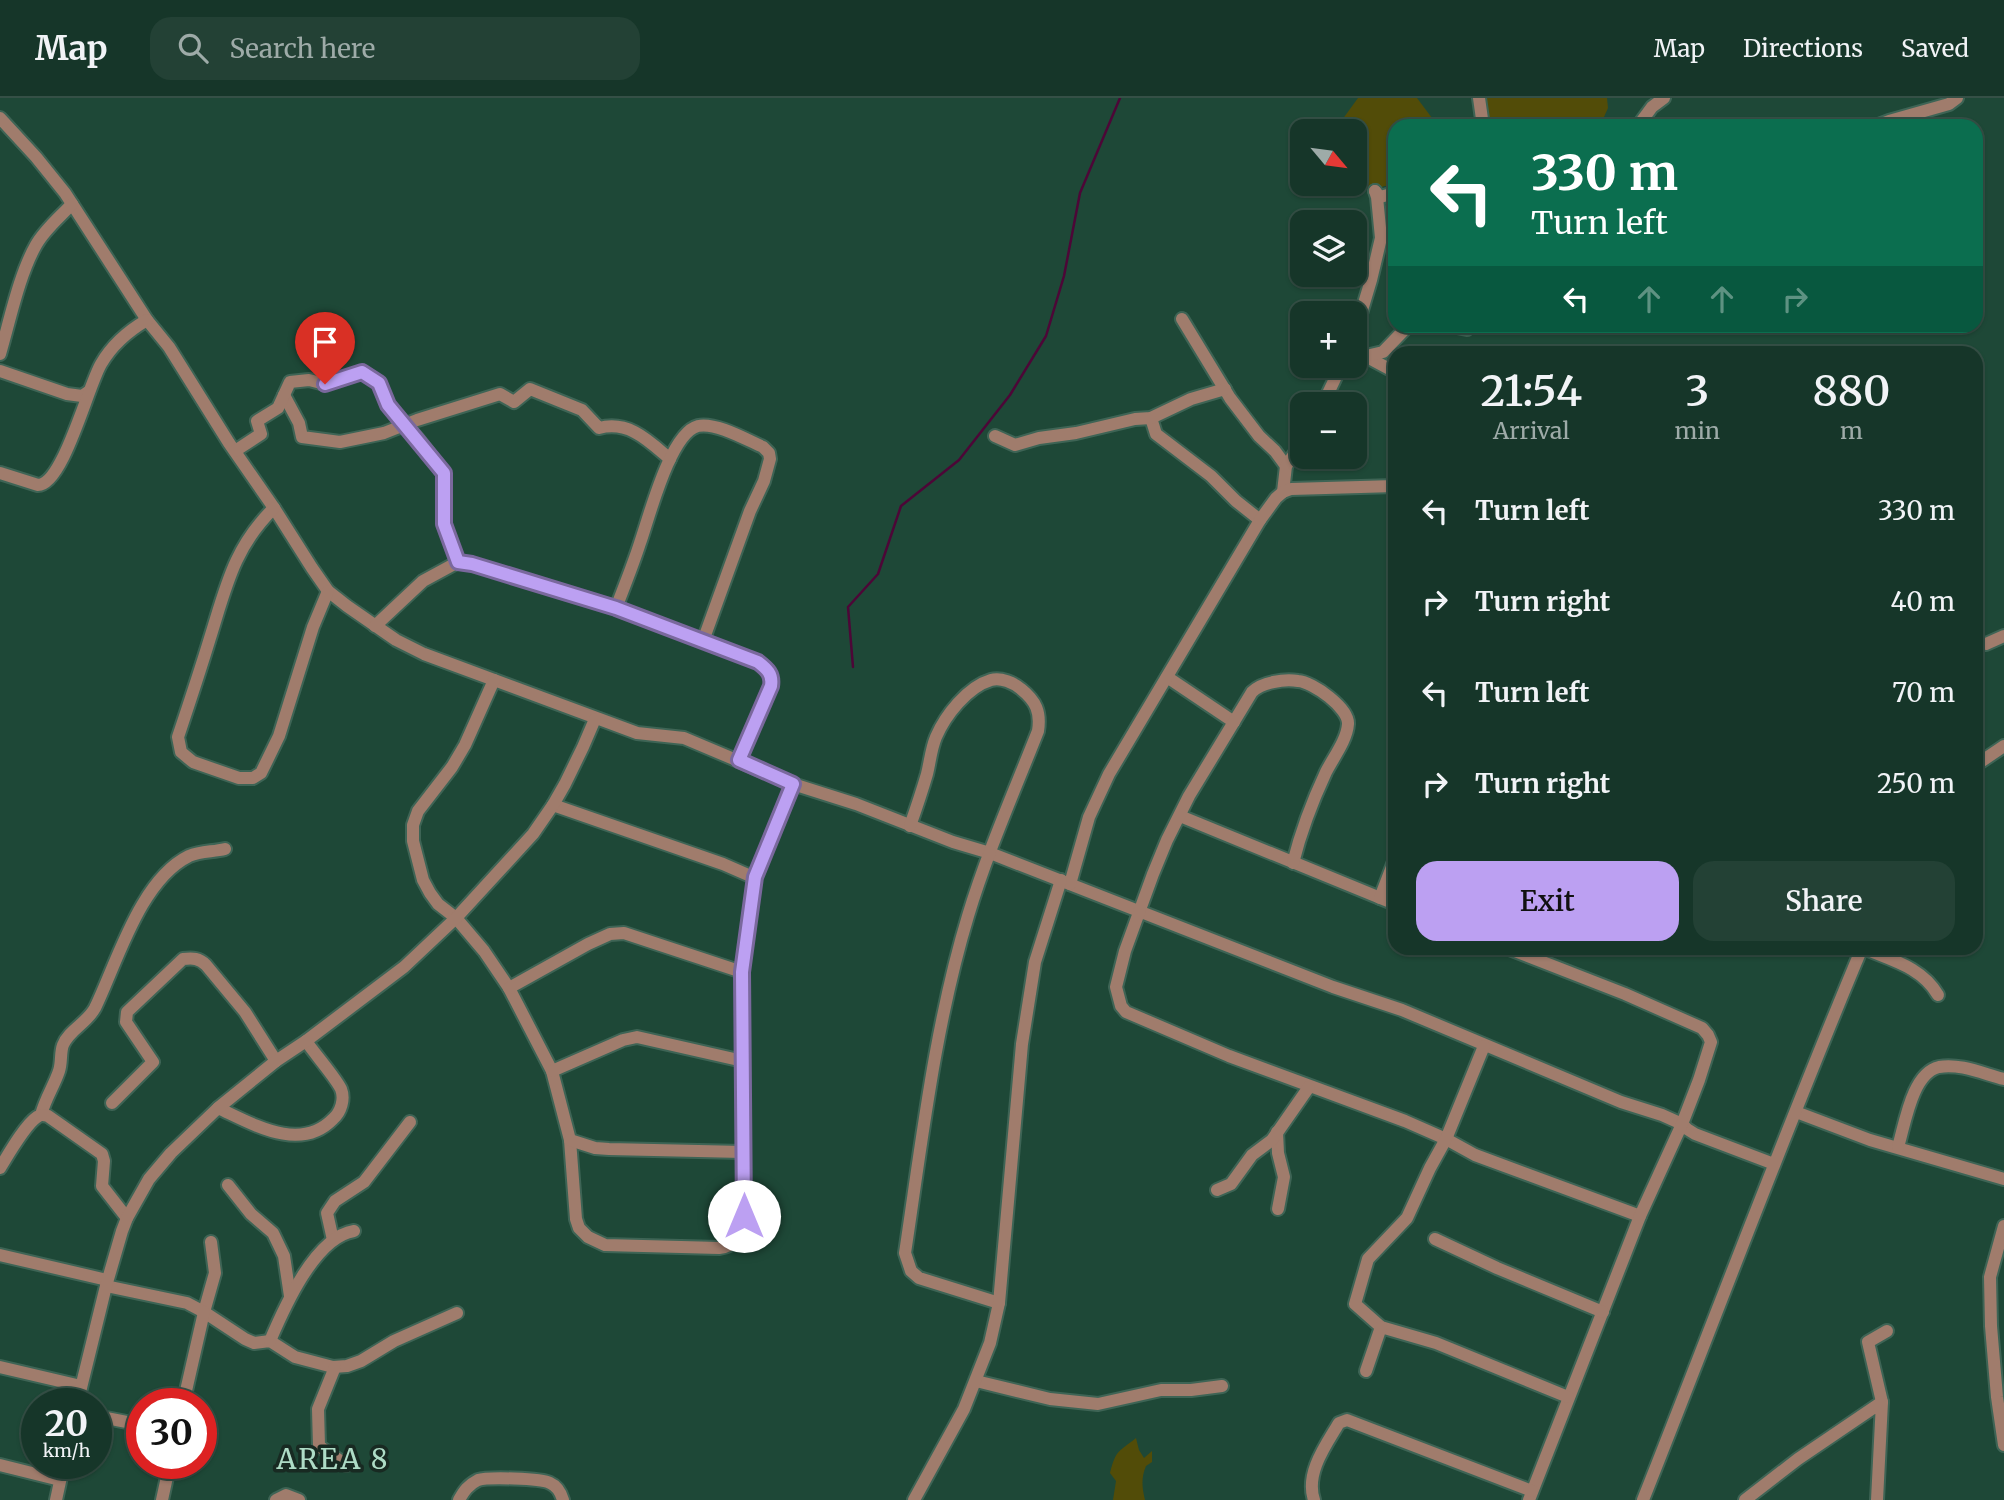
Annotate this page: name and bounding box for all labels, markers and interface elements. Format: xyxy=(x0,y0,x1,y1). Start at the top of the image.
search box xyxy=(150,17,640,80)
text: Map xyxy=(35,28,108,69)
icon: search xyxy=(174,29,212,67)
text: Search here xyxy=(230,32,375,65)
text: Map xyxy=(1654,33,1705,64)
text: Directions xyxy=(1743,33,1863,64)
text: Saved xyxy=(1901,33,1969,64)
north arrow xyxy=(1290,119,1367,196)
map controls xyxy=(1290,119,1367,469)
text: 330 m xyxy=(1531,142,1678,203)
icon: left xyxy=(1416,147,1507,238)
text: Turn left xyxy=(1531,203,1668,243)
button: layers xyxy=(1290,210,1367,287)
icon: left xyxy=(1557,280,1595,318)
icon: ahead xyxy=(1630,280,1668,318)
icon: ahead xyxy=(1703,280,1741,318)
icon: right xyxy=(1776,280,1814,318)
button: + xyxy=(1290,301,1367,378)
pin xyxy=(295,312,355,384)
icon: arrive xyxy=(306,323,344,361)
text: 21:54 xyxy=(1480,365,1582,417)
text: 3 xyxy=(1685,365,1709,417)
text: 880 xyxy=(1813,365,1890,417)
button: − xyxy=(1290,392,1367,469)
text: Arrival xyxy=(1493,416,1570,445)
text: min xyxy=(1675,416,1720,445)
text: m xyxy=(1840,416,1863,445)
icon: left xyxy=(1416,492,1454,530)
text: Turn left xyxy=(1475,494,1589,527)
text: 330 m xyxy=(1878,494,1955,527)
icon: right xyxy=(1416,583,1454,621)
text: Turn right xyxy=(1475,585,1610,618)
text: 40 m xyxy=(1891,585,1955,618)
icon: left xyxy=(1416,674,1454,712)
text: Turn left xyxy=(1475,676,1589,709)
text: 70 m xyxy=(1892,676,1955,709)
icon: right xyxy=(1416,765,1454,803)
text: Turn right xyxy=(1475,767,1610,800)
text: 250 m xyxy=(1877,767,1955,800)
button: Exit xyxy=(1416,861,1679,941)
button: Share xyxy=(1693,861,1955,941)
position arrow xyxy=(707,1179,781,1253)
speed limit sign: 30 xyxy=(126,1388,217,1479)
text: 20 xyxy=(45,1402,88,1446)
text: km/h xyxy=(43,1439,90,1462)
district label: AREA 8 xyxy=(276,1441,389,1477)

